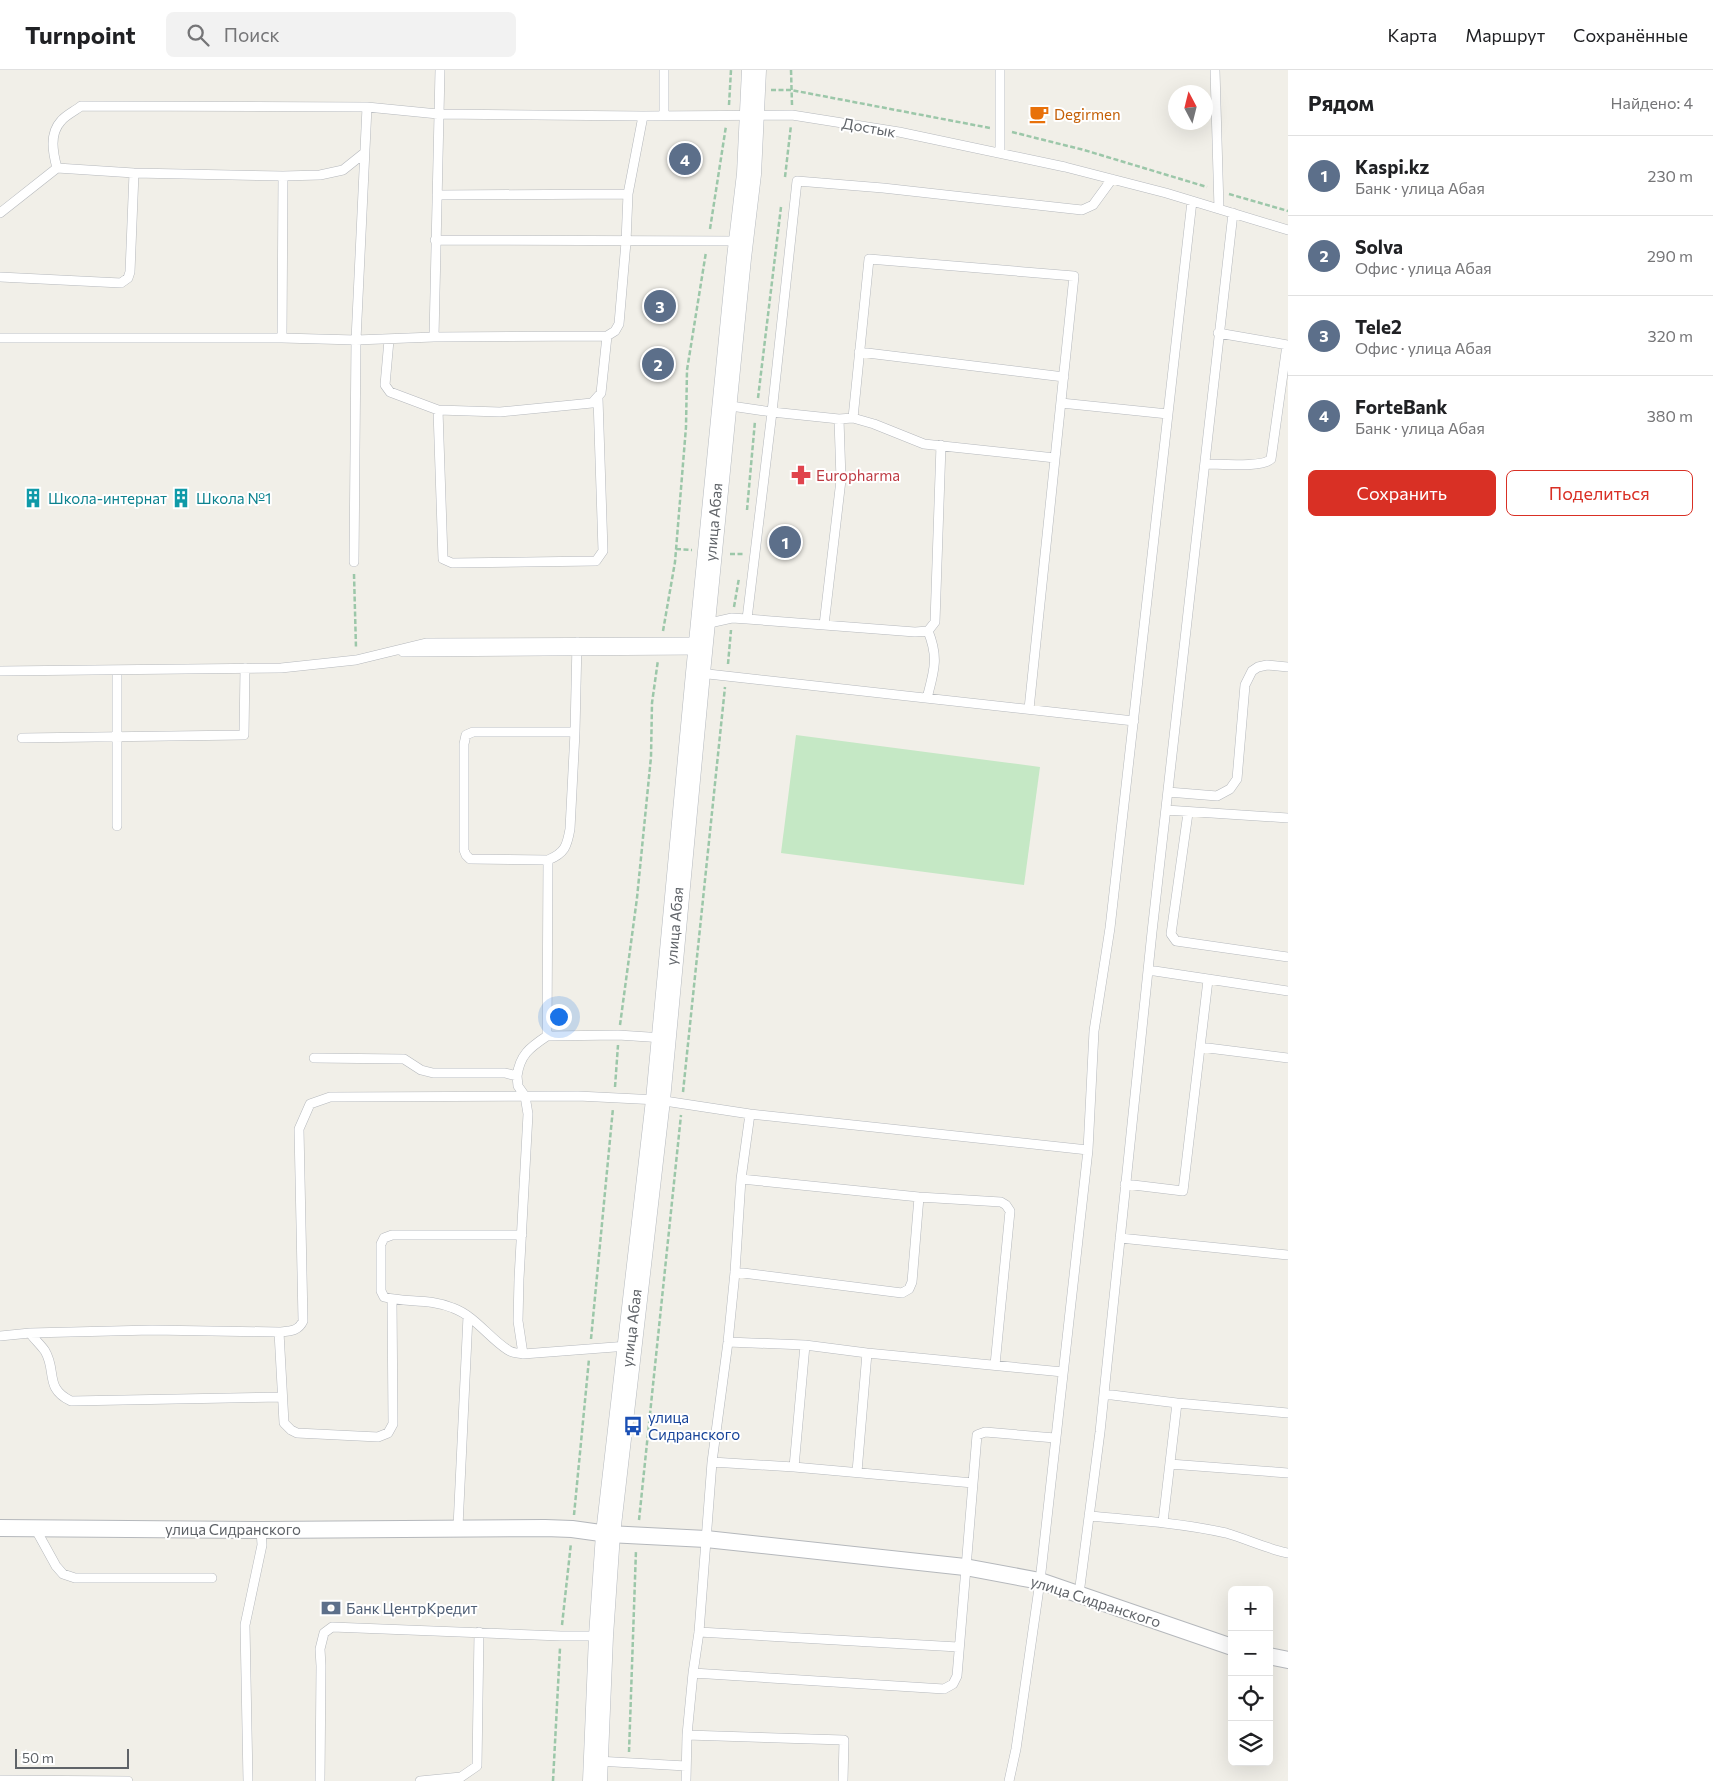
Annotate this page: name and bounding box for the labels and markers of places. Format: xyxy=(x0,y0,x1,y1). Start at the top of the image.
cafe icon: Degirmen xyxy=(1028,103,1050,125)
place label: Degirmen xyxy=(1054,105,1121,123)
pin: 4 xyxy=(669,140,701,178)
pin: 3 xyxy=(644,287,676,325)
pin: 2 xyxy=(642,345,674,383)
pharmacy icon: Europharma xyxy=(790,464,812,486)
place label: Europharma xyxy=(816,466,900,484)
building icon: Школа-интернат xyxy=(22,487,44,509)
building icon: Школа №1 xyxy=(170,487,192,509)
place label: Школа-интернат xyxy=(48,489,167,507)
place label: Школа №1 xyxy=(196,489,272,507)
pin: 1 xyxy=(769,523,801,561)
place label: улица Сидранского xyxy=(648,1408,740,1443)
bus stop icon: улица Сидранского xyxy=(622,1415,644,1437)
bank icon: Банк ЦентрКредит xyxy=(320,1597,342,1619)
place label: Банк ЦентрКредит xyxy=(346,1599,478,1617)

